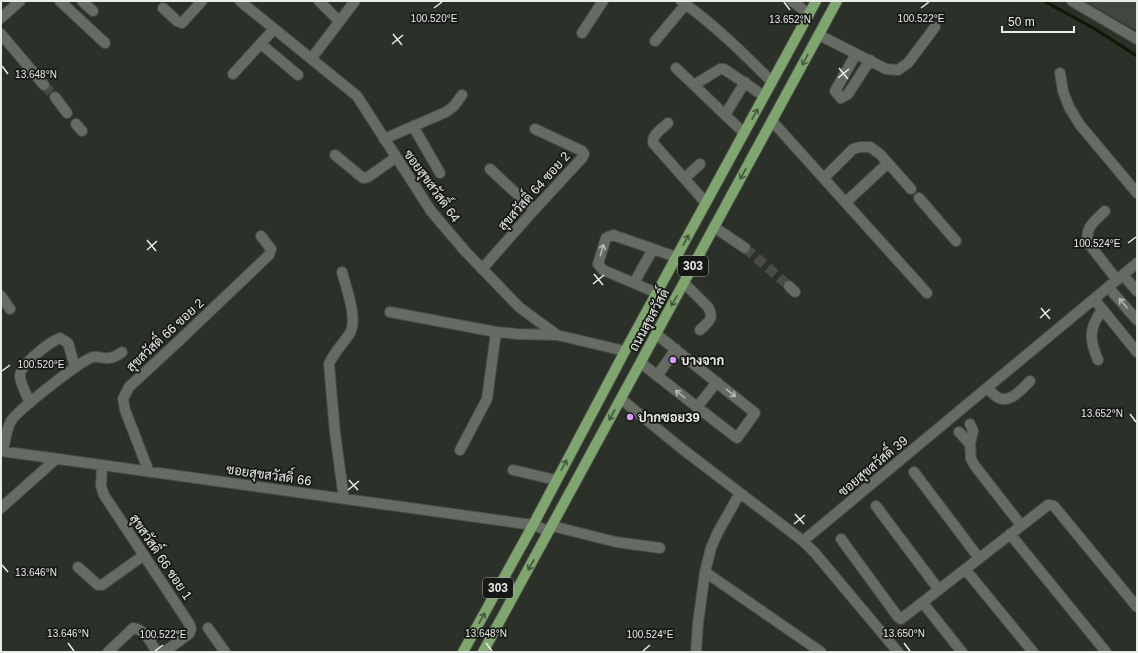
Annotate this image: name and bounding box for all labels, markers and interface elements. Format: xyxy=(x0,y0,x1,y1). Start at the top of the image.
scale bar xyxy=(1002,8,1074,34)
text: 100.520°E xyxy=(411,13,458,24)
text: 100.522°E xyxy=(898,13,945,24)
text: 13.652°N xyxy=(769,14,811,25)
text: 50 m xyxy=(1008,15,1035,29)
one-way arrow xyxy=(801,54,809,66)
text: 13.648°N xyxy=(15,69,57,80)
one-way arrow xyxy=(751,108,759,120)
street label: ซอยสุขสวัสดิ์ 64 xyxy=(399,144,468,226)
street label: สุขสวัสดิ์ 64 ซอย 2 xyxy=(491,145,575,235)
one-way arrow xyxy=(739,168,746,180)
one-way arrow xyxy=(682,234,690,246)
text: 100.524°E xyxy=(1074,238,1121,249)
one-way arrow xyxy=(599,244,607,257)
road number: 303 xyxy=(678,256,708,276)
street label: ถนนสุขสวัสดิ์ xyxy=(621,284,674,355)
street label: สุขสวัสดิ์ 66 ซอย 2 xyxy=(120,291,208,376)
one-way arrow xyxy=(670,295,678,307)
one-way arrow xyxy=(1118,298,1127,309)
place label: บางจาก xyxy=(681,353,724,368)
marker: บางจาก xyxy=(668,355,678,365)
text: 100.520°E xyxy=(18,359,65,370)
one-way arrow xyxy=(725,389,736,398)
one-way arrow xyxy=(675,390,686,398)
text: 13.652°N xyxy=(1081,408,1123,419)
one-way arrow xyxy=(608,409,616,421)
place label: ปากซอย39 xyxy=(638,410,700,425)
marker: ปากซอย39 xyxy=(625,412,635,422)
street label: ซอยสุขสวัสดิ์ 39 xyxy=(832,429,912,501)
street label: ซอยสุขสวัสดิ์ 66 xyxy=(225,456,313,490)
one-way arrow xyxy=(561,460,568,472)
street label: สุขสวัสดิ์ 66 ซอย 1 xyxy=(125,508,200,604)
one-way arrow xyxy=(526,559,534,571)
text: 13.646°N xyxy=(15,567,57,578)
road number: 303 xyxy=(483,578,513,598)
one-way arrow xyxy=(479,612,486,624)
text: 13.646°N xyxy=(47,628,89,639)
text: 13.648°N xyxy=(465,628,507,639)
text: 13.650°N xyxy=(883,628,925,639)
text: 100.522°E xyxy=(140,629,187,640)
text: 100.524°E xyxy=(627,629,674,640)

